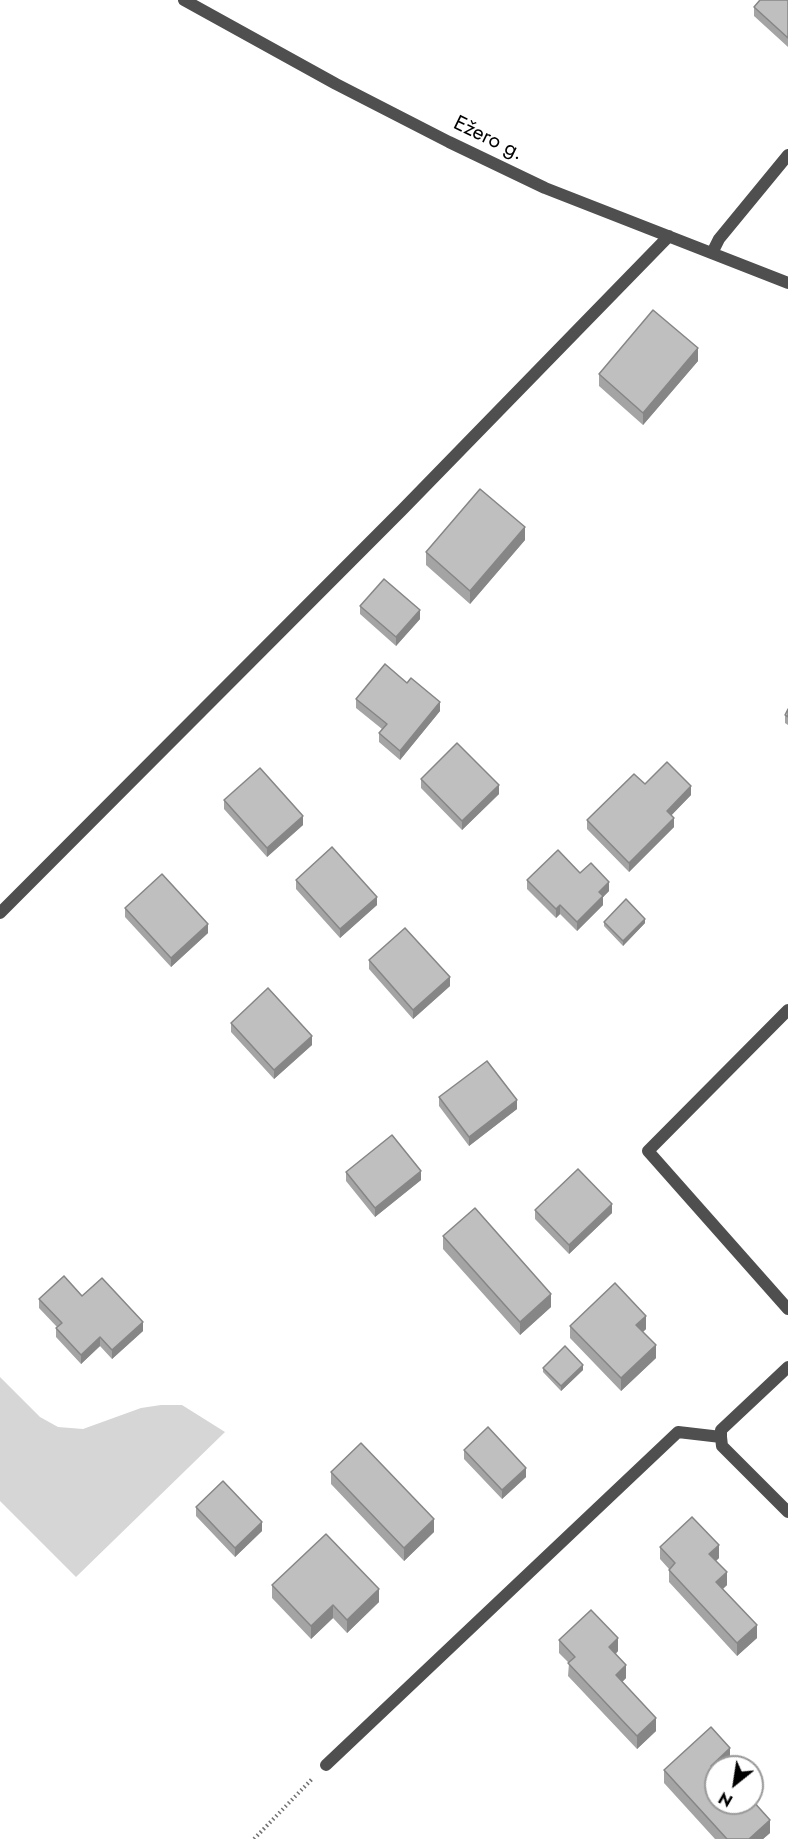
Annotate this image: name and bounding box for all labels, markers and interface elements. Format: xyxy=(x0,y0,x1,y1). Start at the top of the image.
street label: Ežero g. xyxy=(449,111,527,167)
north arrow xyxy=(704,1755,764,1815)
text: N xyxy=(714,1786,737,1812)

